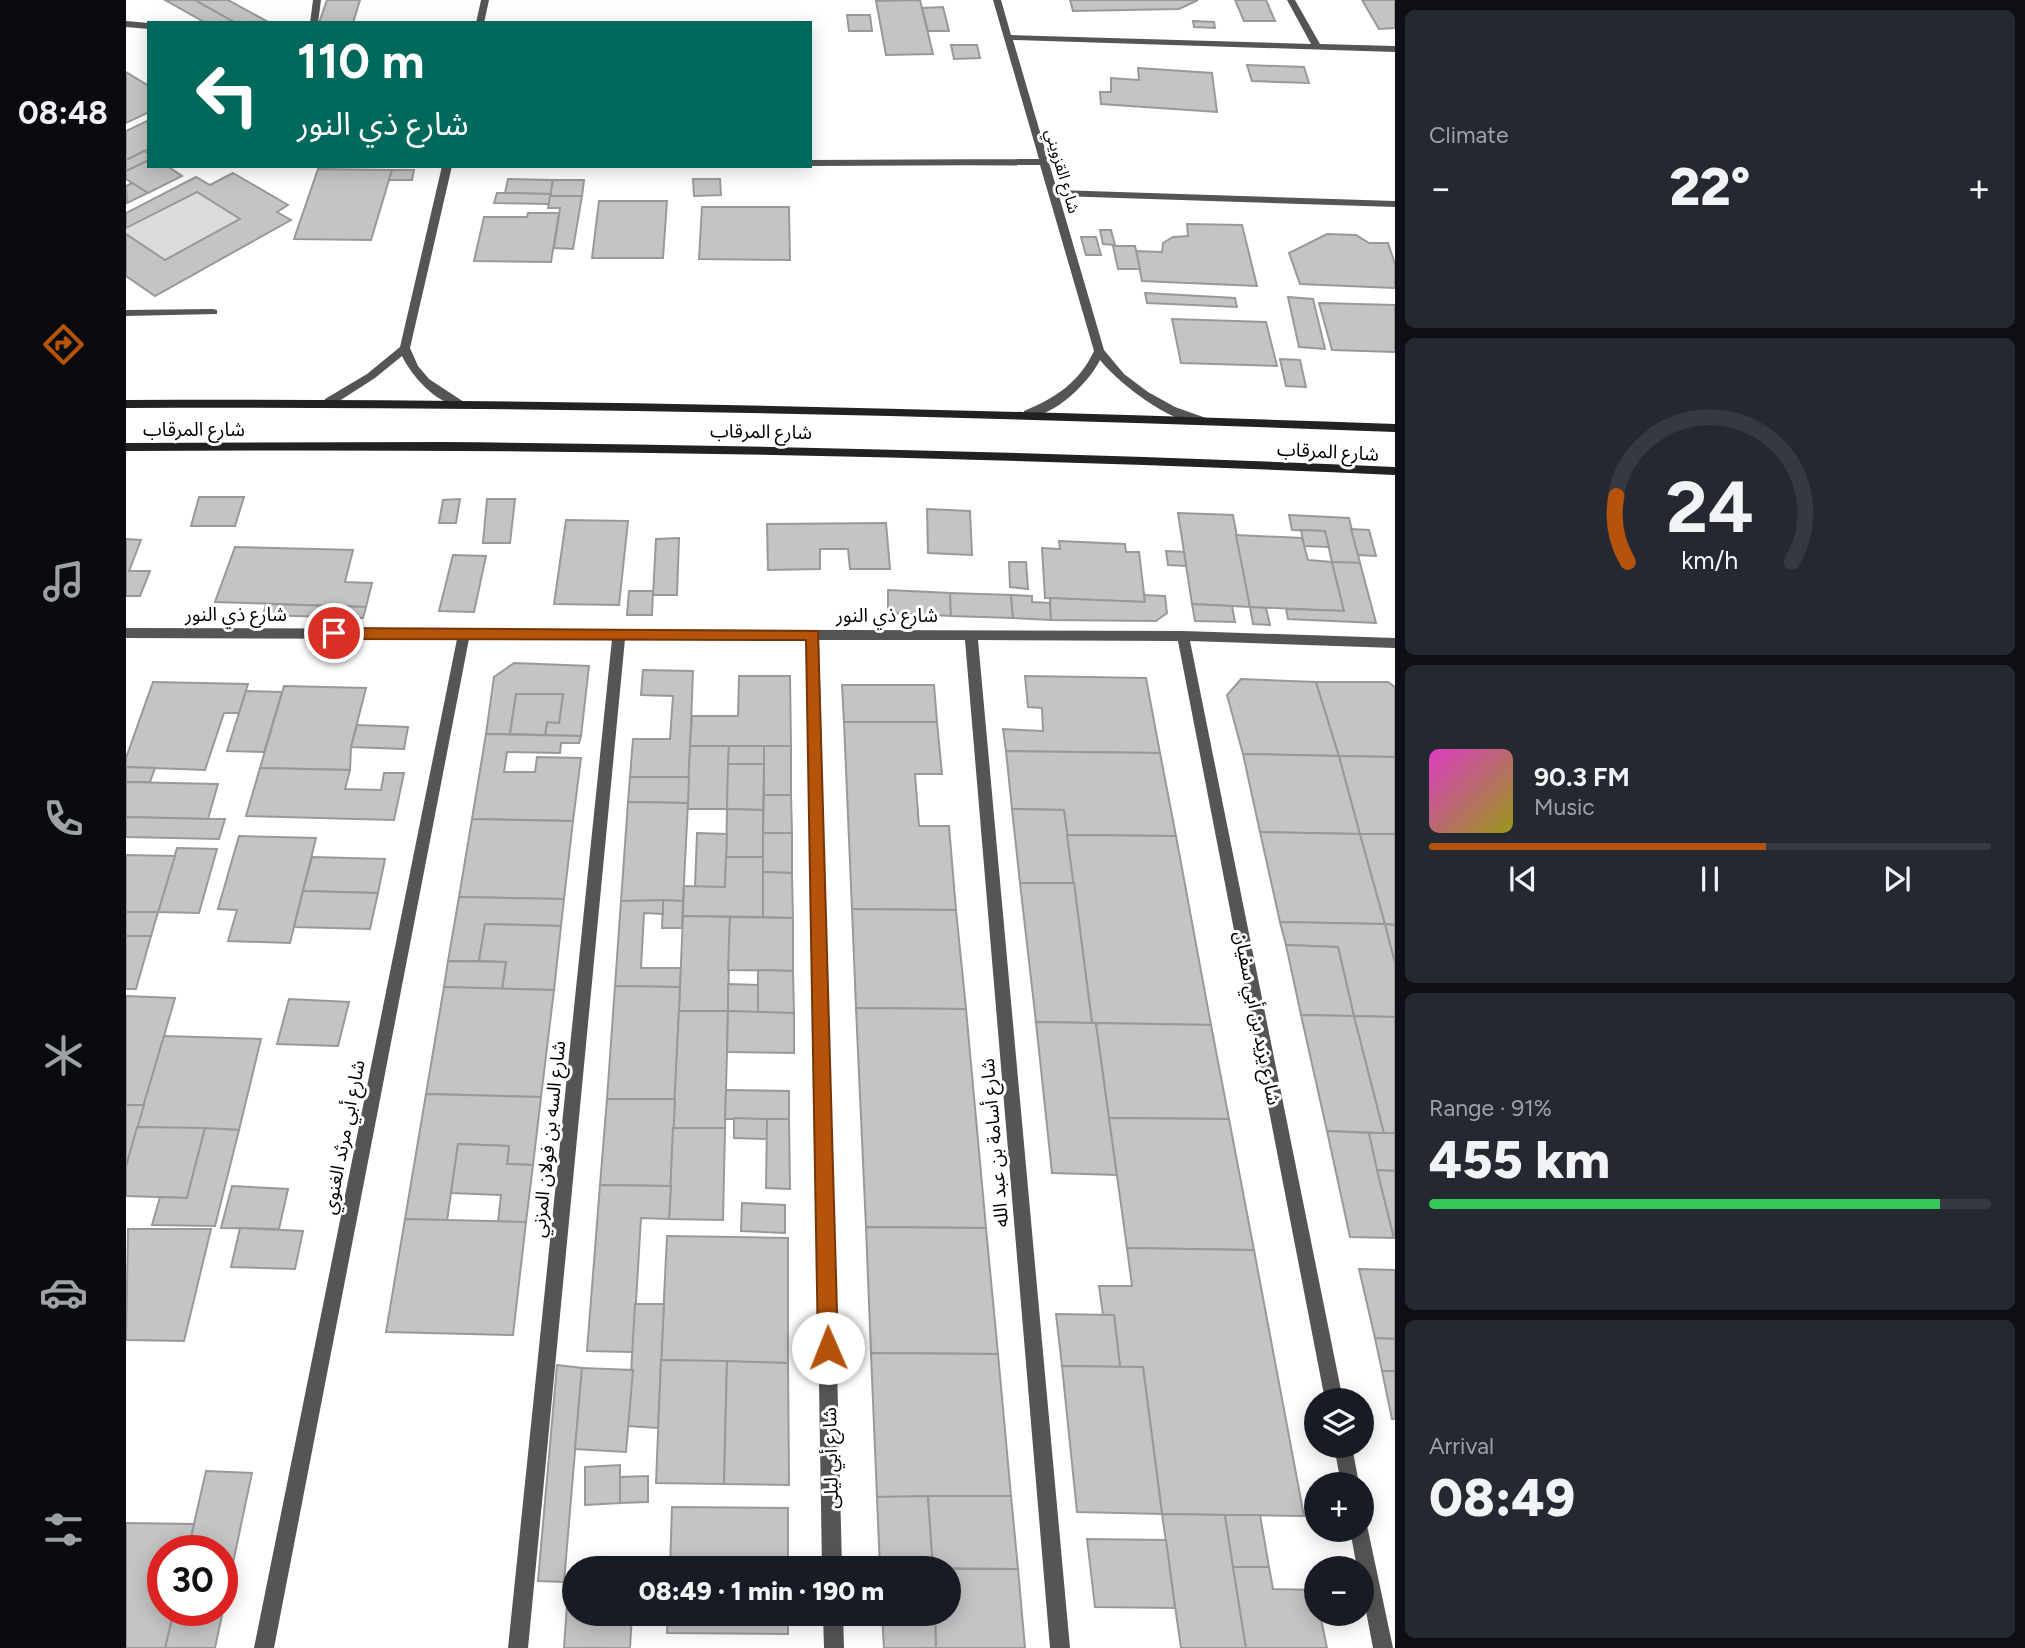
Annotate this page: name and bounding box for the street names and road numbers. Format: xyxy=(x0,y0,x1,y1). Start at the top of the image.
street label: شارع القزويني xyxy=(1039,127,1084,216)
street label: شارع المرقاب xyxy=(143,418,245,443)
street label: شارع المرقاب xyxy=(710,419,812,446)
street label: شارع المرقاب xyxy=(1276,437,1380,468)
street label: شارع ذي النور xyxy=(184,603,287,629)
street label: شارع ذي النور xyxy=(835,604,938,630)
street label: شارع يزيد بن أبي سفيان xyxy=(1226,929,1286,1108)
street label: شارع السه بن فولان المزني xyxy=(527,1040,574,1239)
street label: شارع أسامة بن عبد الله xyxy=(976,1057,1015,1228)
street label: شارع أبي مرثد الغنوي xyxy=(317,1058,373,1217)
street label: شارع أبي ليلى xyxy=(818,1407,846,1509)

